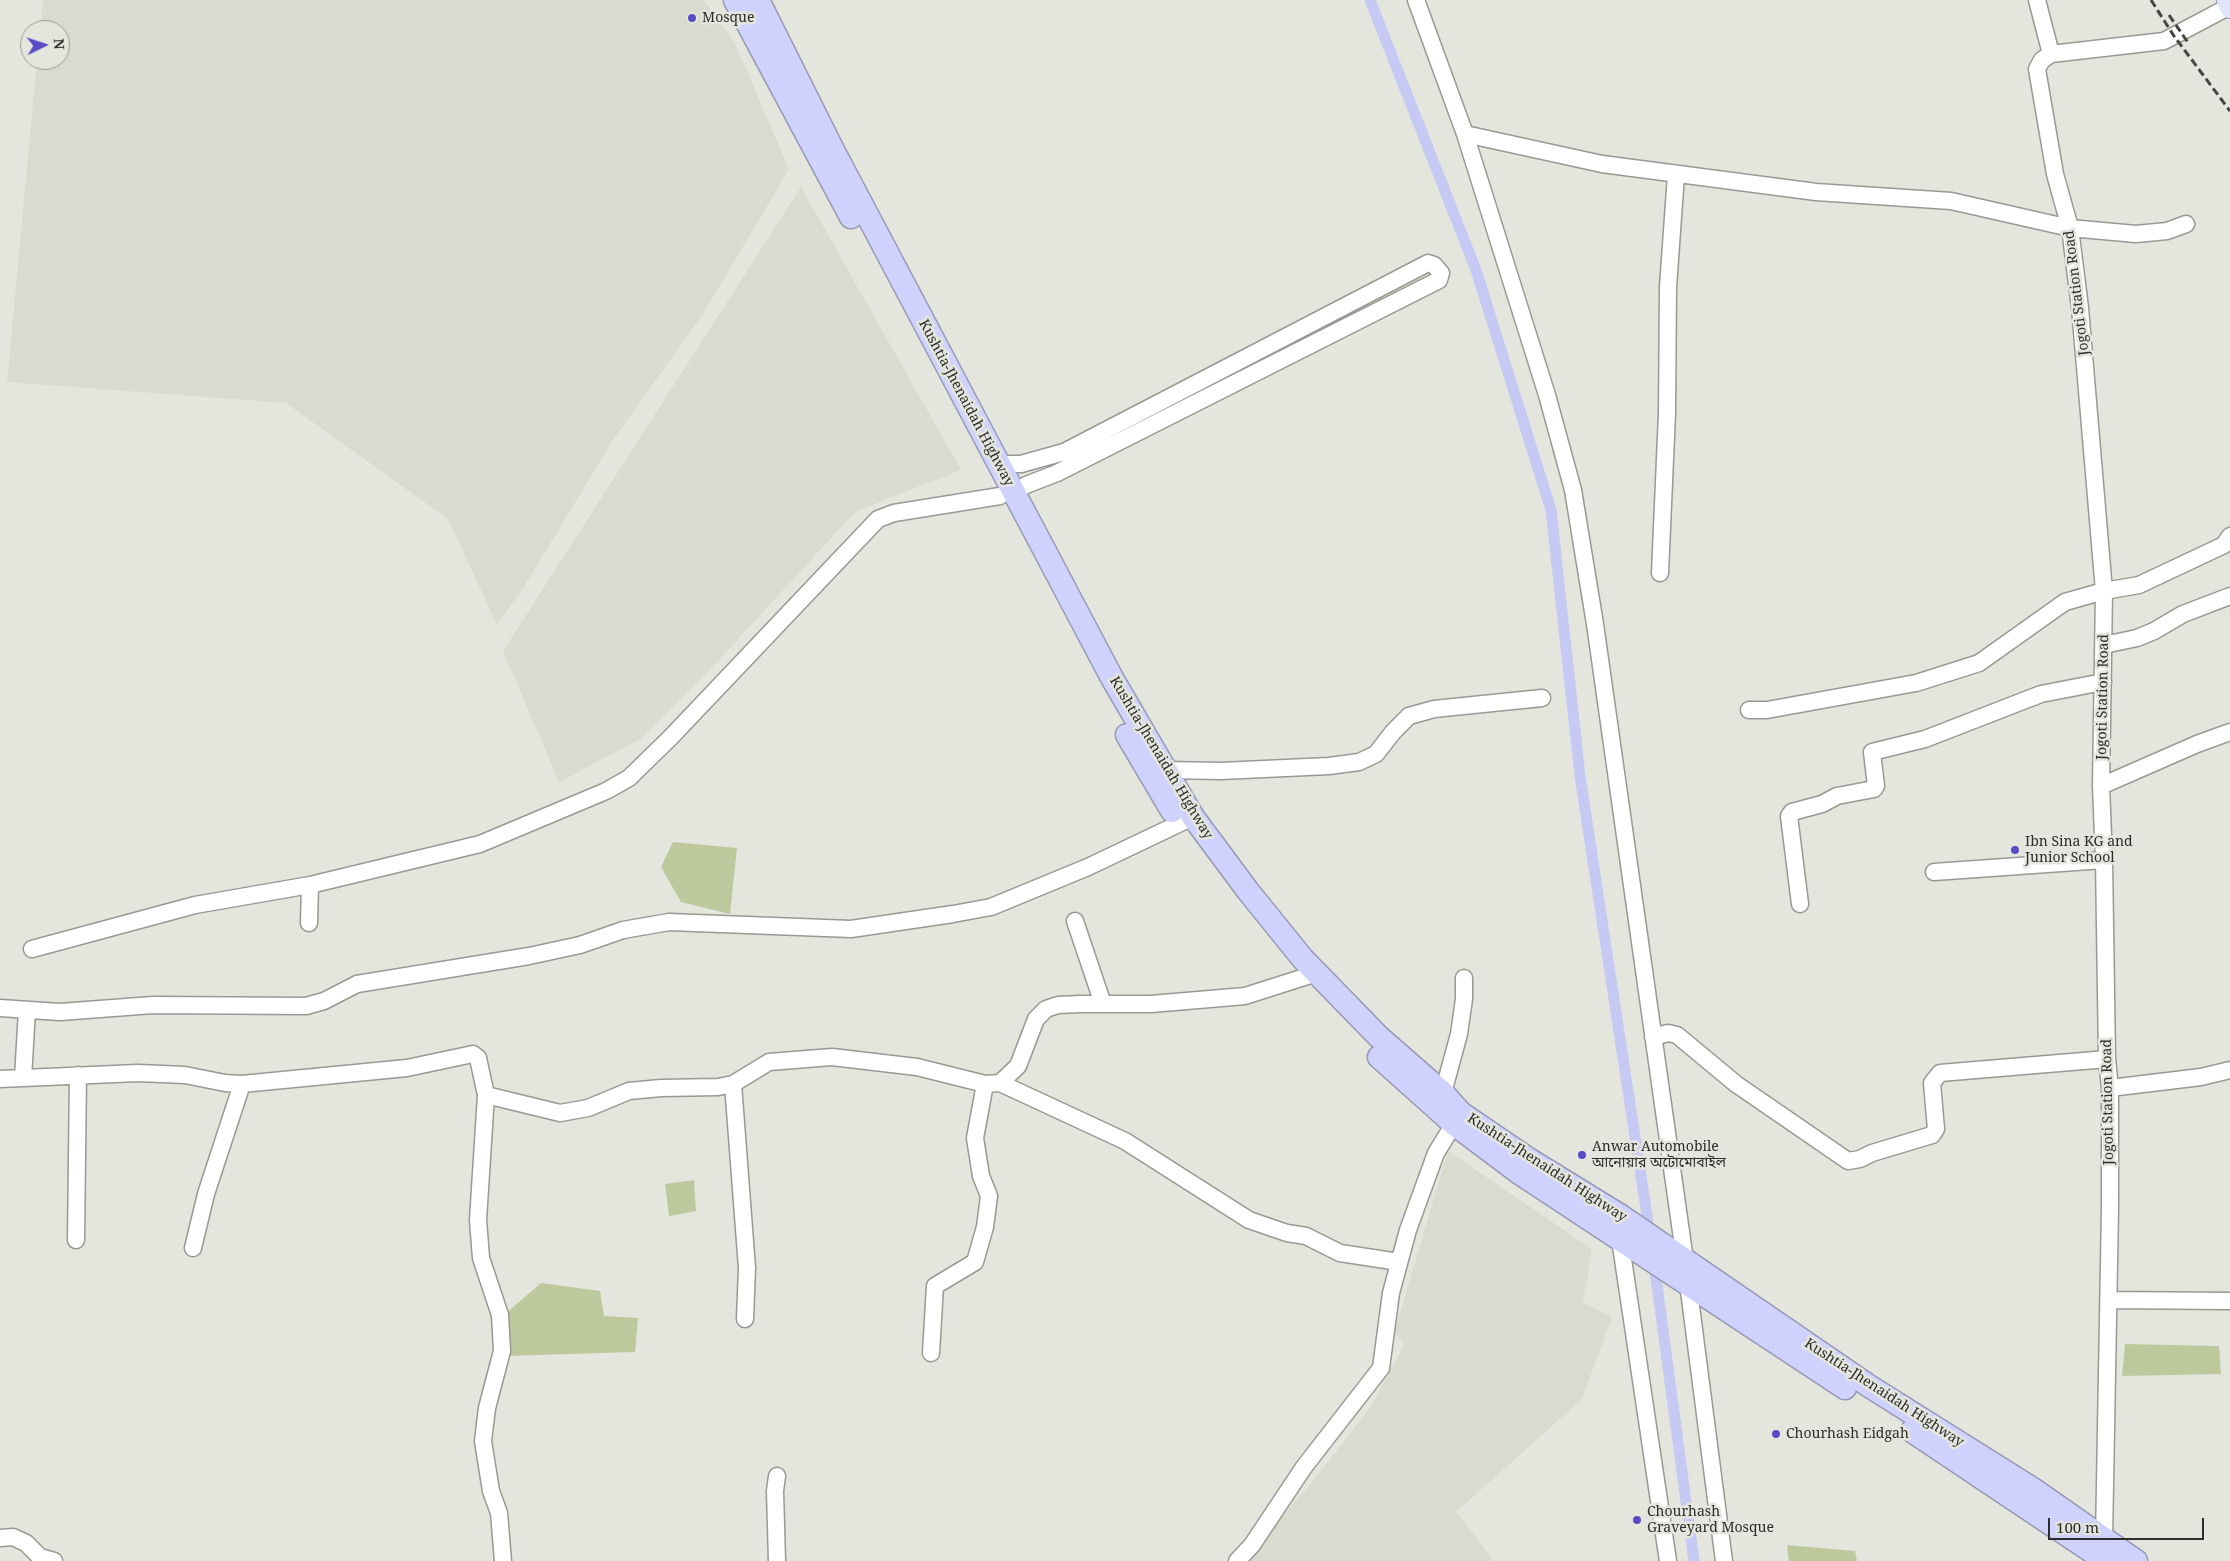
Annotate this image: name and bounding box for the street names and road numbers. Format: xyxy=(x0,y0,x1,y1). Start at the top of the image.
street label: Jogoti Station Road xyxy=(2061,229,2093,357)
street label: Kushtia-Jhenaidah Highway xyxy=(915,317,1017,489)
street label: Jogoti Station Road xyxy=(2094,634,2112,760)
street label: Kushtia-Jhenaidah Highway xyxy=(1106,674,1216,842)
street label: Jogoti Station Road xyxy=(2099,1039,2117,1165)
street label: Kushtia-Jhenaidah Highway xyxy=(1464,1110,1630,1226)
street label: Kushtia-Jhenaidah Highway xyxy=(1801,1335,1967,1451)

